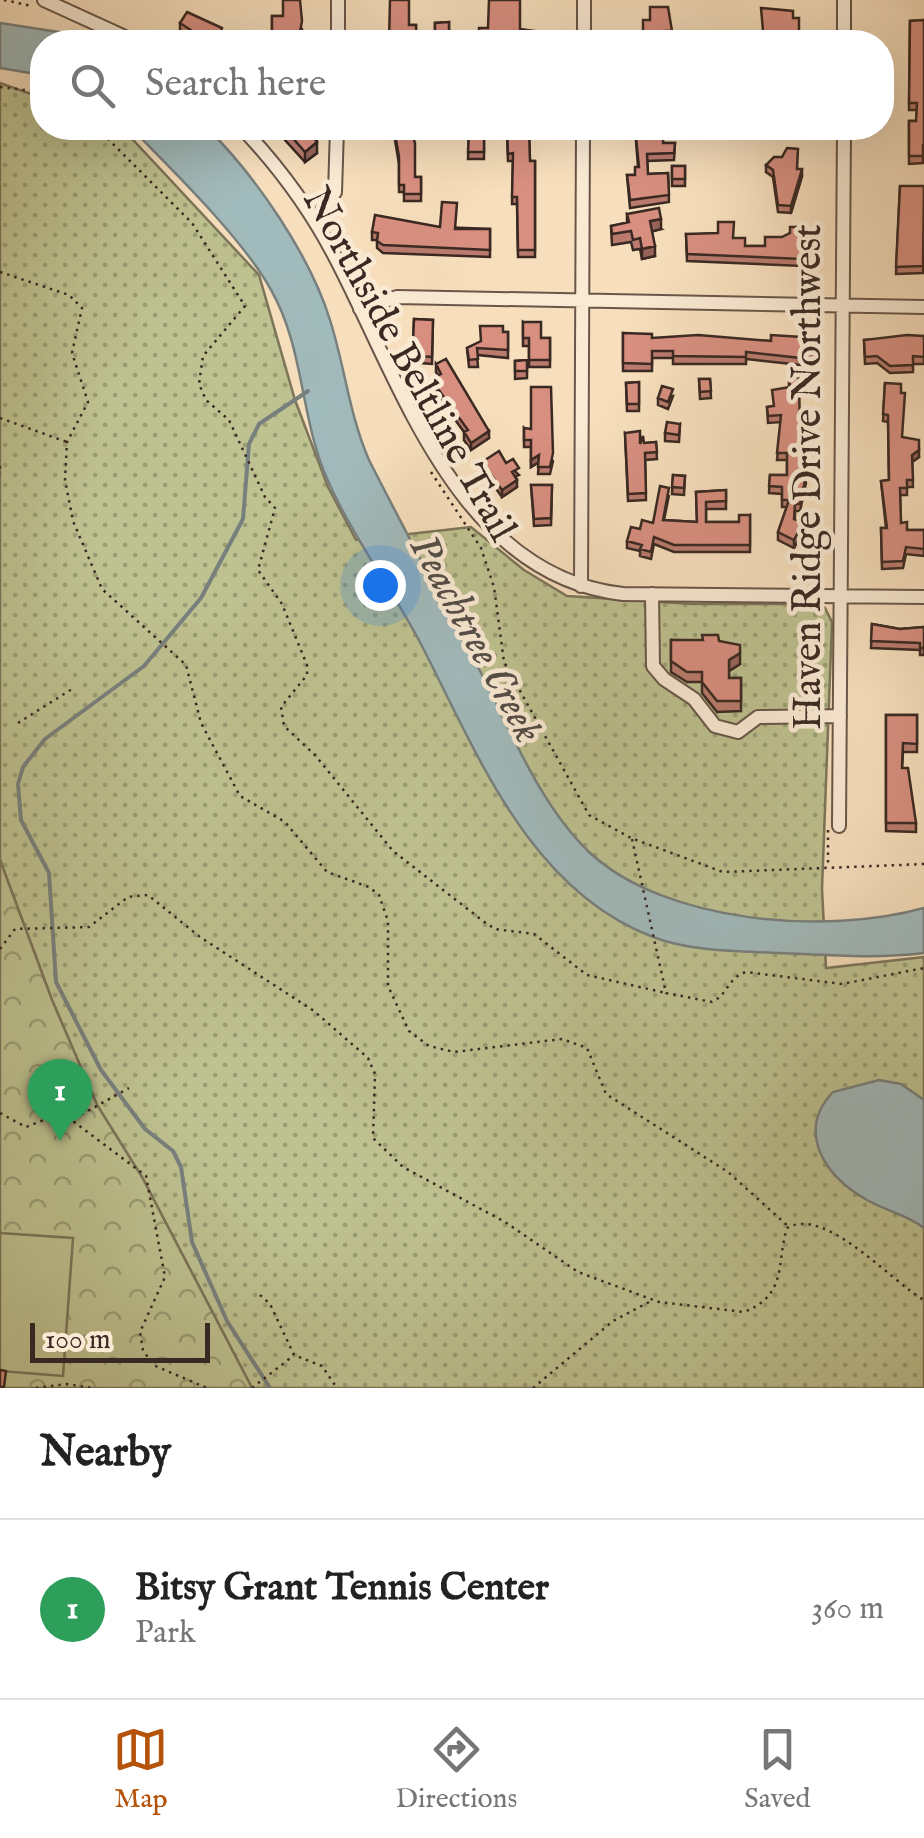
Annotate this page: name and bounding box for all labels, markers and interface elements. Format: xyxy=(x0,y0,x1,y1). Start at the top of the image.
search box xyxy=(30,30,894,140)
icon: search xyxy=(65,58,120,113)
text: Search here xyxy=(145,61,326,109)
street label: Northside Beltline Trail xyxy=(289,179,527,551)
street label: Haven Ridge Drive Northwest xyxy=(784,224,835,730)
water label: Peachtree Creek xyxy=(396,526,554,753)
your location xyxy=(355,560,406,611)
pin: 1 xyxy=(28,1058,92,1141)
scale bar xyxy=(30,1318,210,1362)
text: 100 m xyxy=(45,1323,111,1358)
text: Nearby xyxy=(40,1427,171,1480)
text: Bitsy Grant Tennis Center xyxy=(135,1565,549,1613)
text: 1 xyxy=(67,1589,78,1630)
text: 360 m xyxy=(811,1589,884,1630)
text: Park xyxy=(135,1613,196,1654)
tab: Map xyxy=(113,1722,168,1817)
tab: Directions xyxy=(395,1722,517,1817)
tab: Saved xyxy=(744,1722,811,1817)

